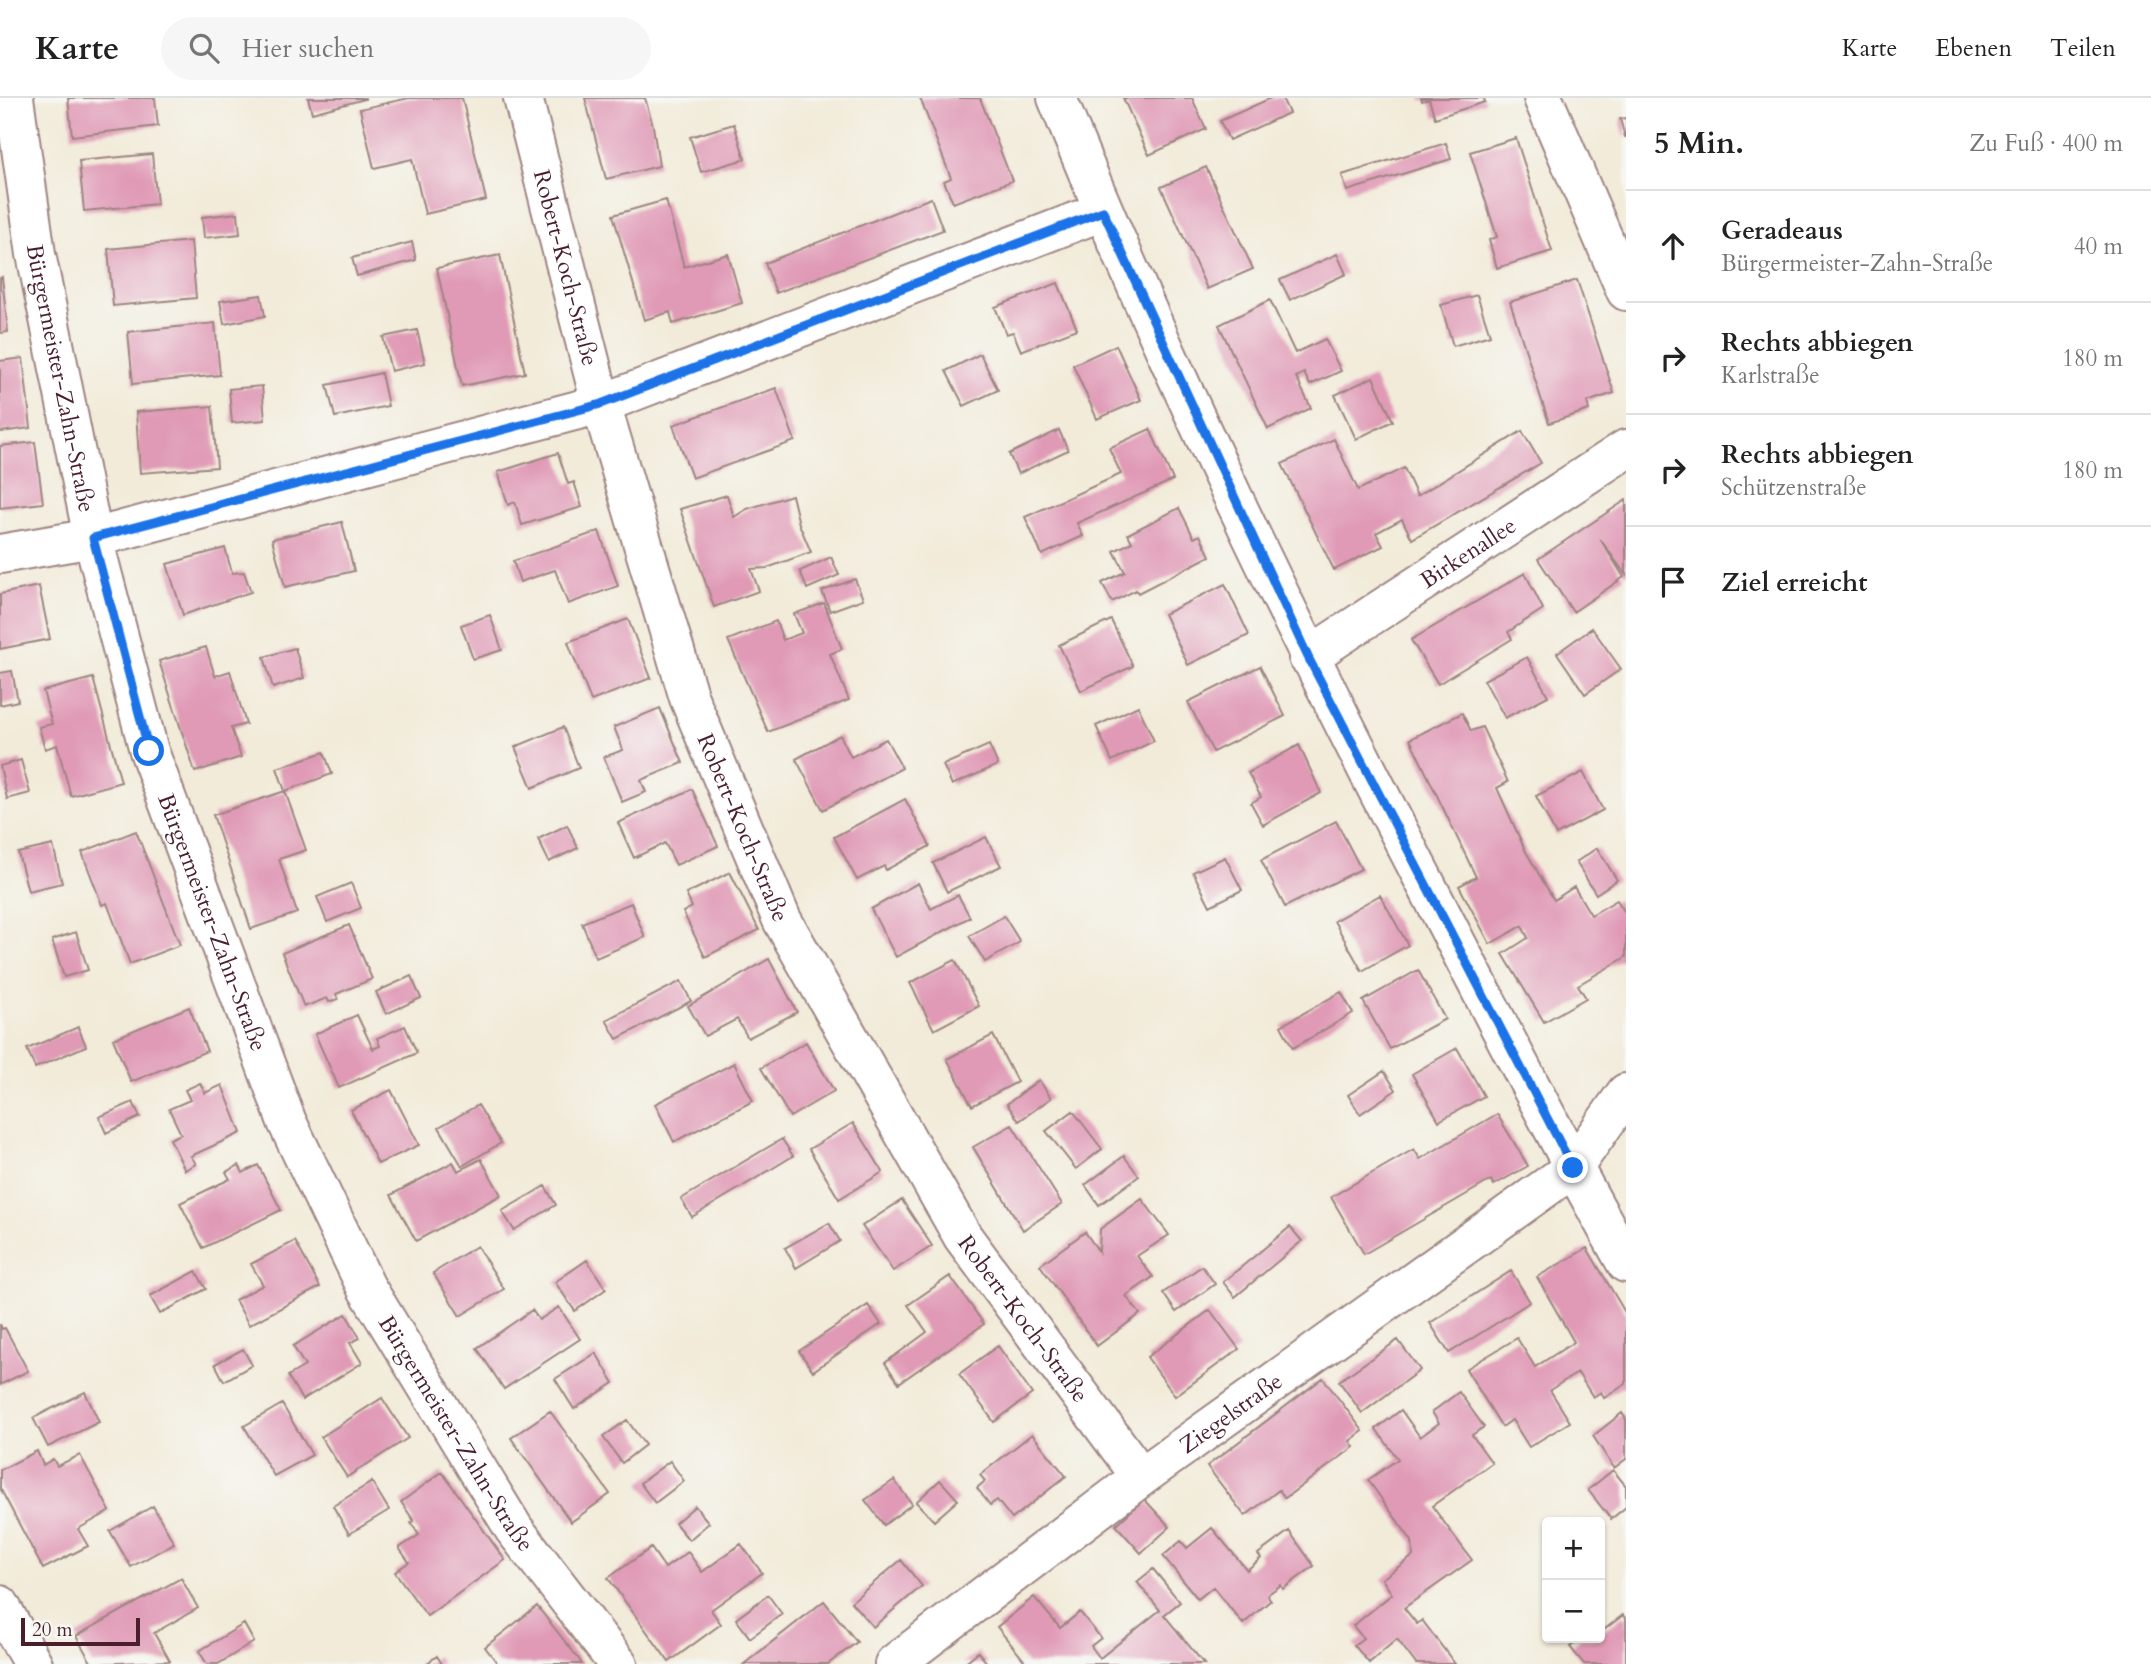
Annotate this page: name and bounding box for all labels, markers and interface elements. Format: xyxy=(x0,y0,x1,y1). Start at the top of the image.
search box xyxy=(161,17,651,80)
text: Karte xyxy=(35,26,119,71)
icon: search xyxy=(185,29,223,67)
text: Hier suchen xyxy=(241,31,374,66)
text: Karte xyxy=(1842,32,1897,65)
text: Ebenen xyxy=(1935,32,2012,65)
text: Teilen xyxy=(2050,32,2116,65)
text: 5 Min. xyxy=(1654,123,1744,164)
text: Zu Fuß · 400 m xyxy=(1969,128,2123,159)
street label: Robert-Koch-Straße xyxy=(526,166,606,369)
text: Geradeaus xyxy=(1721,213,1843,248)
icon: ahead xyxy=(1654,227,1692,265)
text: 40 m xyxy=(2074,231,2123,262)
street label: Bürgermeister-Zahn-Straße xyxy=(19,242,103,515)
text: Bürgermeister-Zahn-Straße xyxy=(1721,248,1993,279)
text: Rechts abbiegen xyxy=(1721,325,1913,360)
icon: right xyxy=(1654,339,1692,377)
text: 180 m xyxy=(2062,343,2123,374)
text: Karlstraße xyxy=(1721,360,1820,391)
text: Rechts abbiegen xyxy=(1721,437,1913,472)
icon: right xyxy=(1654,451,1692,489)
text: 180 m xyxy=(2062,455,2123,486)
text: Schützenstraße xyxy=(1721,472,1867,503)
street label: Birkenallee xyxy=(1414,510,1522,595)
icon: arrive xyxy=(1654,563,1692,601)
text: Ziel erreicht xyxy=(1721,565,1867,600)
street label: Robert-Koch-Straße xyxy=(690,729,796,926)
route start xyxy=(133,735,164,766)
street label: Bürgermeister-Zahn-Straße xyxy=(151,789,275,1055)
route end xyxy=(1557,1152,1588,1183)
street label: Robert-Koch-Straße xyxy=(951,1228,1096,1409)
street label: Bürgermeister-Zahn-Straße xyxy=(371,1309,541,1558)
street label: Ziegelstraße xyxy=(1173,1365,1288,1460)
map controls xyxy=(1542,1517,1605,1643)
button: + xyxy=(1542,1517,1605,1580)
button: − xyxy=(1542,1580,1605,1643)
scale bar xyxy=(21,1615,140,1647)
text: 20 m xyxy=(32,1617,73,1643)

